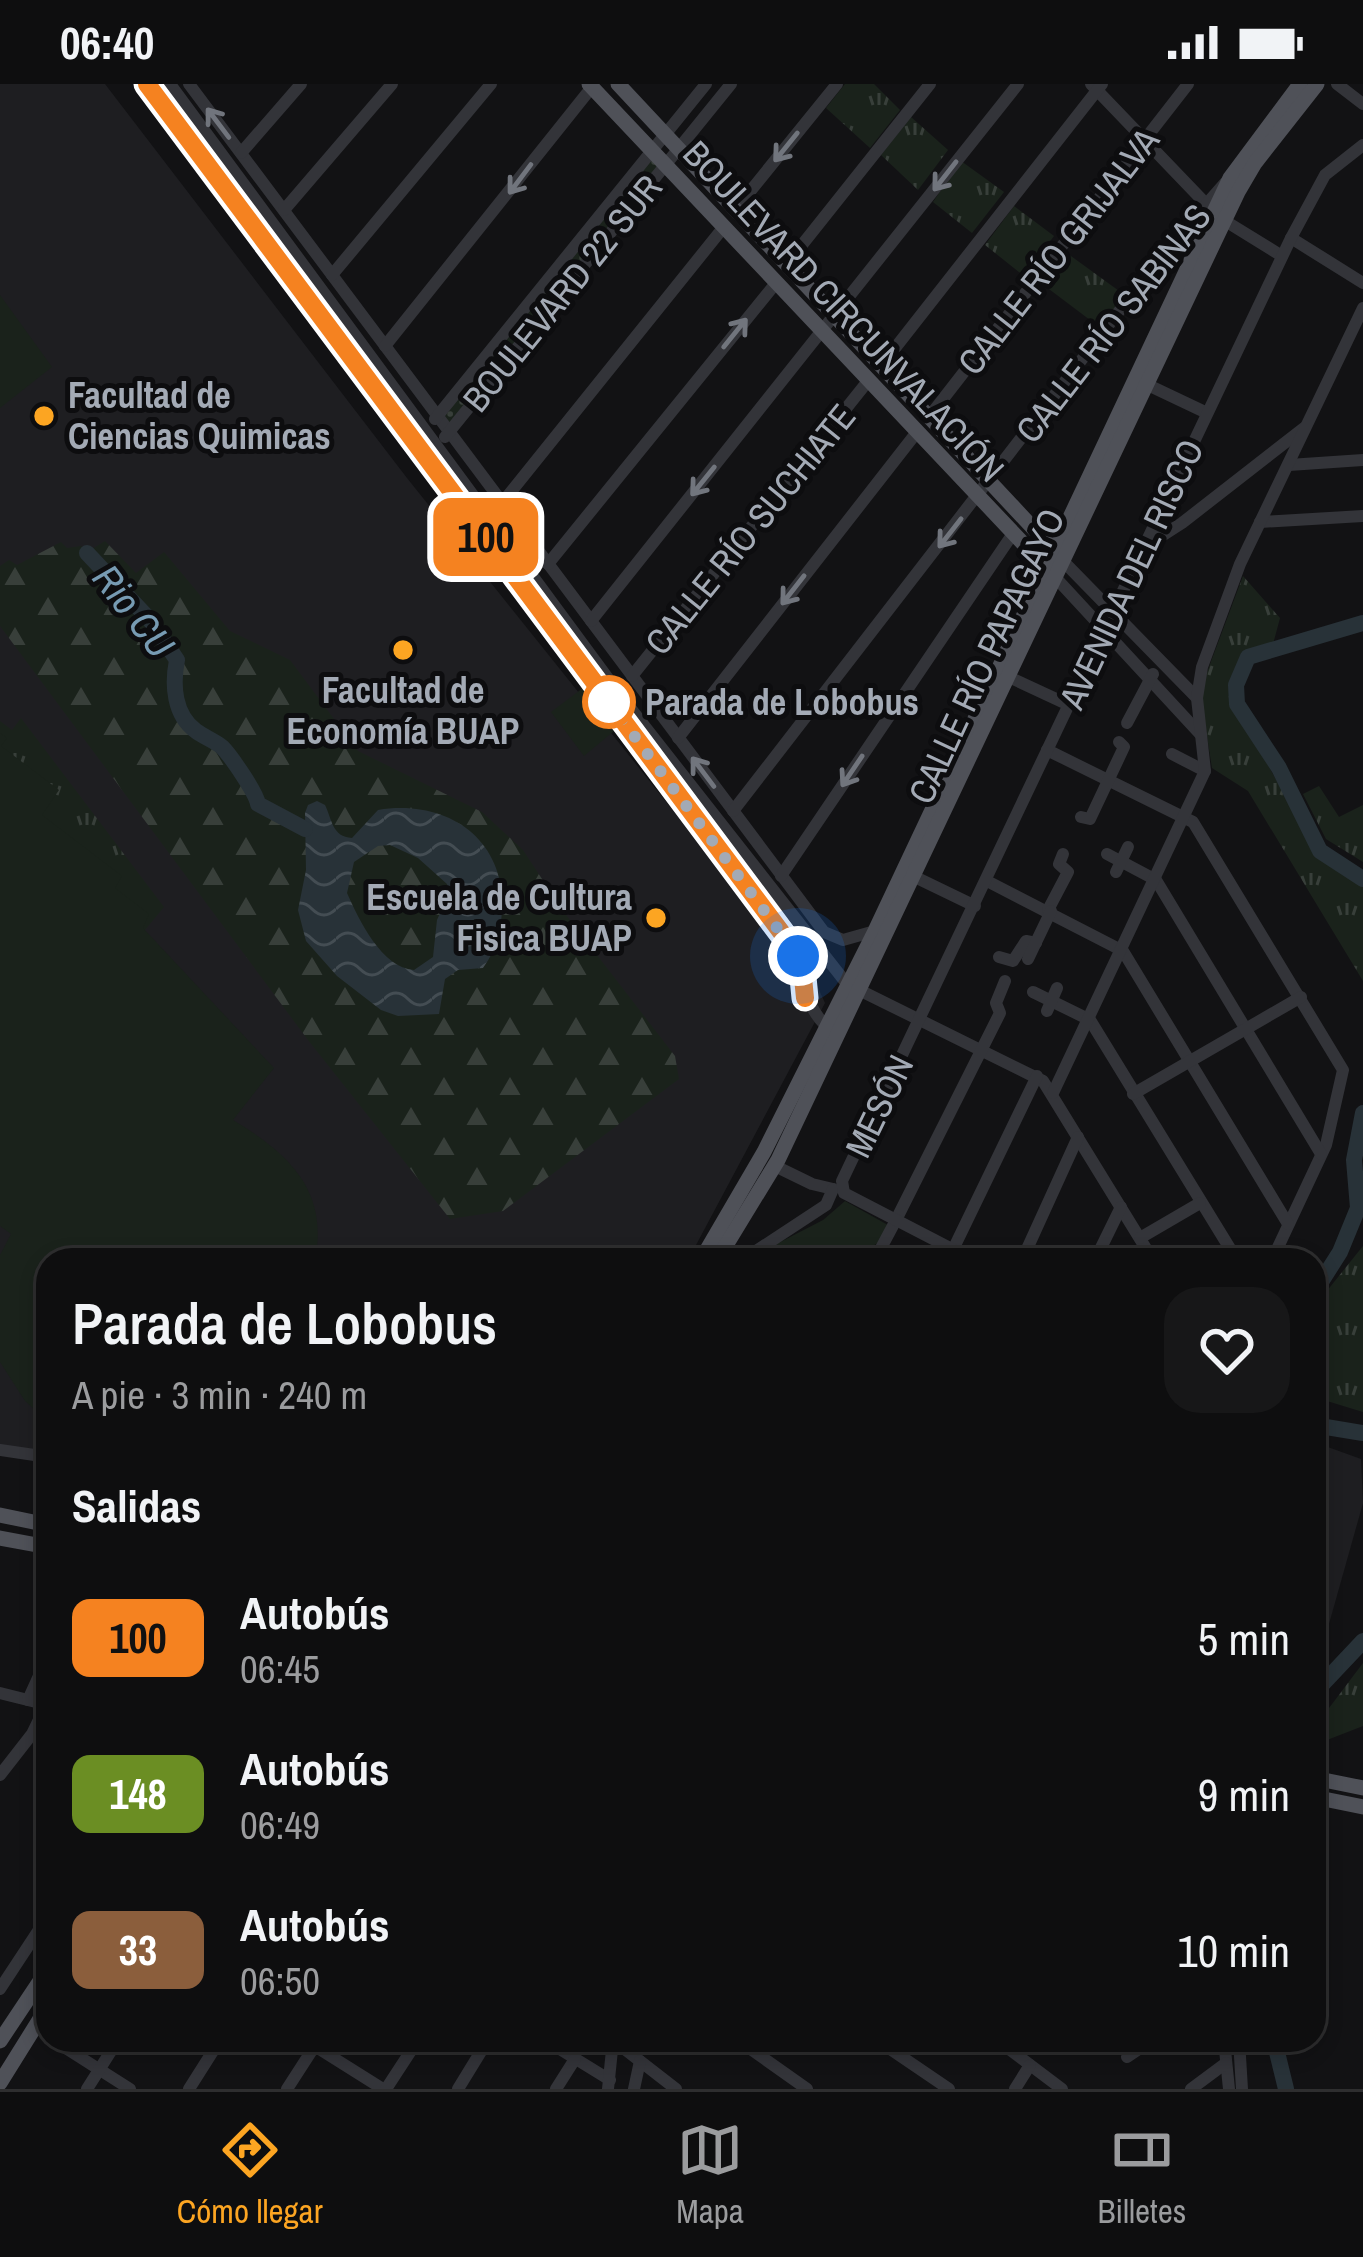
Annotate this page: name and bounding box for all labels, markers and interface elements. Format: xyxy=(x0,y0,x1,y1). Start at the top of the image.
text: 06:40 xyxy=(60,12,154,73)
one-way arrow xyxy=(206,107,232,139)
street label: CALLE RÍO GRIJALVA xyxy=(946,117,1170,384)
street label: BOULEVARD CIRCUNVALACIÓN xyxy=(673,130,1015,492)
one-way arrow xyxy=(773,131,800,162)
one-way arrow xyxy=(932,159,959,191)
one-way arrow xyxy=(507,162,533,195)
street label: BOULEVARD 22 SUR xyxy=(452,165,672,421)
street label: CALLE RÍO SABINAS xyxy=(1005,194,1221,452)
one-way arrow xyxy=(720,318,748,349)
place label: Facultad de Ciencias Quimicas xyxy=(68,371,331,460)
street label: CALLE RÍO SUCHIATE xyxy=(634,394,866,664)
marker: Facultad de Ciencias Quimicas xyxy=(31,403,57,429)
street label: AVENIDA DEL RISCO xyxy=(1047,432,1214,717)
one-way arrow xyxy=(690,465,716,497)
line badge: 100 xyxy=(417,498,555,576)
street label: CALLE RÍO PAPAGAYO xyxy=(897,501,1075,811)
text: 100 xyxy=(457,509,515,565)
one-way arrow xyxy=(937,517,964,549)
water label: Rio CU xyxy=(81,554,187,668)
one-way arrow xyxy=(780,574,807,606)
marker: Facultad de Economía BUAP xyxy=(390,637,416,663)
place label: Facultad de Economía BUAP xyxy=(287,666,519,755)
marker: Parada de Lobobus xyxy=(584,677,634,727)
place label: Parada de Lobobus xyxy=(645,678,919,726)
one-way arrow xyxy=(840,753,865,787)
one-way arrow xyxy=(690,756,717,788)
place label: Escuela de Cultura Fisica BUAP xyxy=(366,873,633,962)
marker: Escuela de Cultura Fisica BUAP xyxy=(643,905,669,931)
your location xyxy=(768,926,828,986)
street label: MESÓN xyxy=(834,1047,924,1165)
text: Parada de Lobobus xyxy=(72,1285,497,1362)
button: heart xyxy=(1164,1287,1290,1413)
text: A pie · 3 min · 240 m xyxy=(72,1369,367,1421)
text: Salidas xyxy=(72,1475,201,1536)
text: Autobús xyxy=(240,1582,390,1643)
text: 5 min xyxy=(1198,1608,1290,1669)
text: 100 xyxy=(109,1610,167,1666)
text: 06:45 xyxy=(240,1643,320,1695)
text: Autobús xyxy=(240,1738,390,1799)
text: 9 min xyxy=(1198,1764,1290,1825)
text: 148 xyxy=(109,1766,167,1822)
text: 06:49 xyxy=(240,1799,320,1851)
text: Autobús xyxy=(240,1894,390,1955)
text: 10 min xyxy=(1177,1920,1290,1981)
text: 33 xyxy=(119,1922,157,1978)
text: 06:50 xyxy=(240,1955,320,2007)
tab: Cómo llegar xyxy=(177,2117,323,2233)
tab: Mapa xyxy=(676,2117,744,2233)
tab: Billetes xyxy=(1097,2117,1186,2233)

